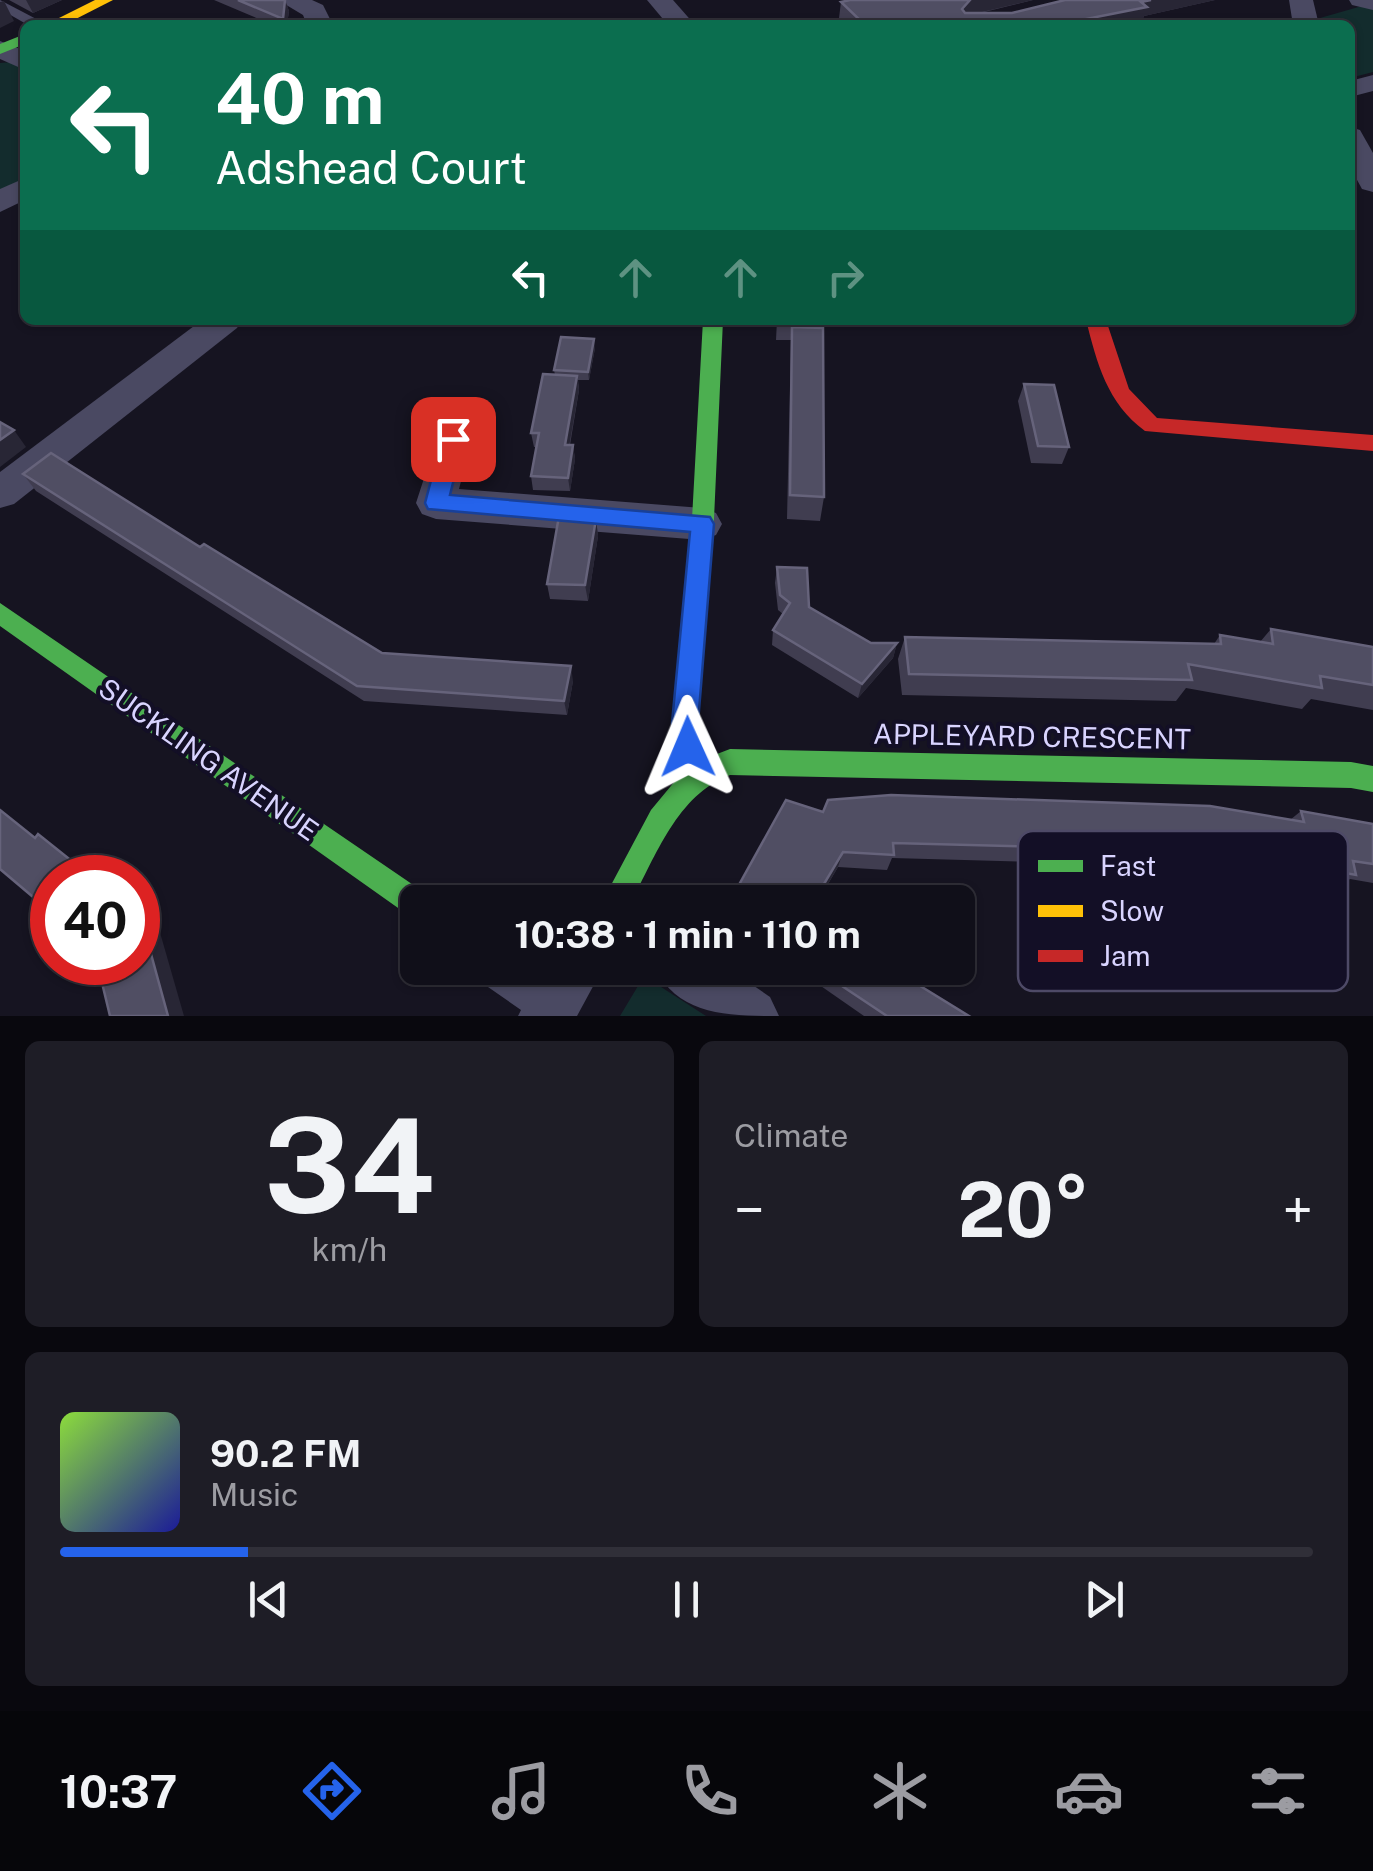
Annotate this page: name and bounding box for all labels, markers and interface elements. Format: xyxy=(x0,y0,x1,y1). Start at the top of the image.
text: 40 m xyxy=(215,57,385,140)
icon: left xyxy=(50,60,180,190)
text: Adshead Court xyxy=(215,141,527,194)
icon: left xyxy=(503,250,558,305)
icon: ahead xyxy=(608,250,663,305)
icon: ahead xyxy=(713,250,768,305)
icon: right xyxy=(818,250,873,305)
pin xyxy=(411,397,496,482)
icon: arrive xyxy=(426,412,481,467)
street label: SUCKLING AVENUE xyxy=(93,671,325,847)
position arrow xyxy=(636,695,740,799)
street label: APPLEYARD CRESCENT xyxy=(873,717,1191,755)
legend xyxy=(1018,831,1348,991)
text: Fast xyxy=(1100,849,1156,882)
speed limit sign: 40 xyxy=(30,855,160,985)
text: Slow xyxy=(1100,894,1164,927)
text: 10:38 · 1 min · 110 m xyxy=(514,912,861,957)
text: Jam xyxy=(1100,939,1151,972)
text: 34 xyxy=(264,1090,435,1242)
text: Climate xyxy=(734,1117,848,1154)
text: 20° xyxy=(958,1166,1089,1254)
text: − xyxy=(734,1178,765,1242)
text: + xyxy=(1282,1178,1313,1242)
text: km/h xyxy=(312,1231,387,1268)
text: 90.2 FM xyxy=(210,1431,361,1476)
text: Music xyxy=(210,1476,298,1513)
icon: previous xyxy=(241,1572,296,1627)
icon: pause xyxy=(659,1572,714,1627)
icon: next xyxy=(1077,1572,1132,1627)
icon: directions xyxy=(297,1756,367,1826)
icon: music xyxy=(486,1756,556,1826)
icon: phone xyxy=(675,1756,745,1826)
icon: climate xyxy=(865,1756,935,1826)
icon: car xyxy=(1054,1756,1124,1826)
icon: filters xyxy=(1243,1756,1313,1826)
text: 10:37 xyxy=(60,1765,177,1818)

